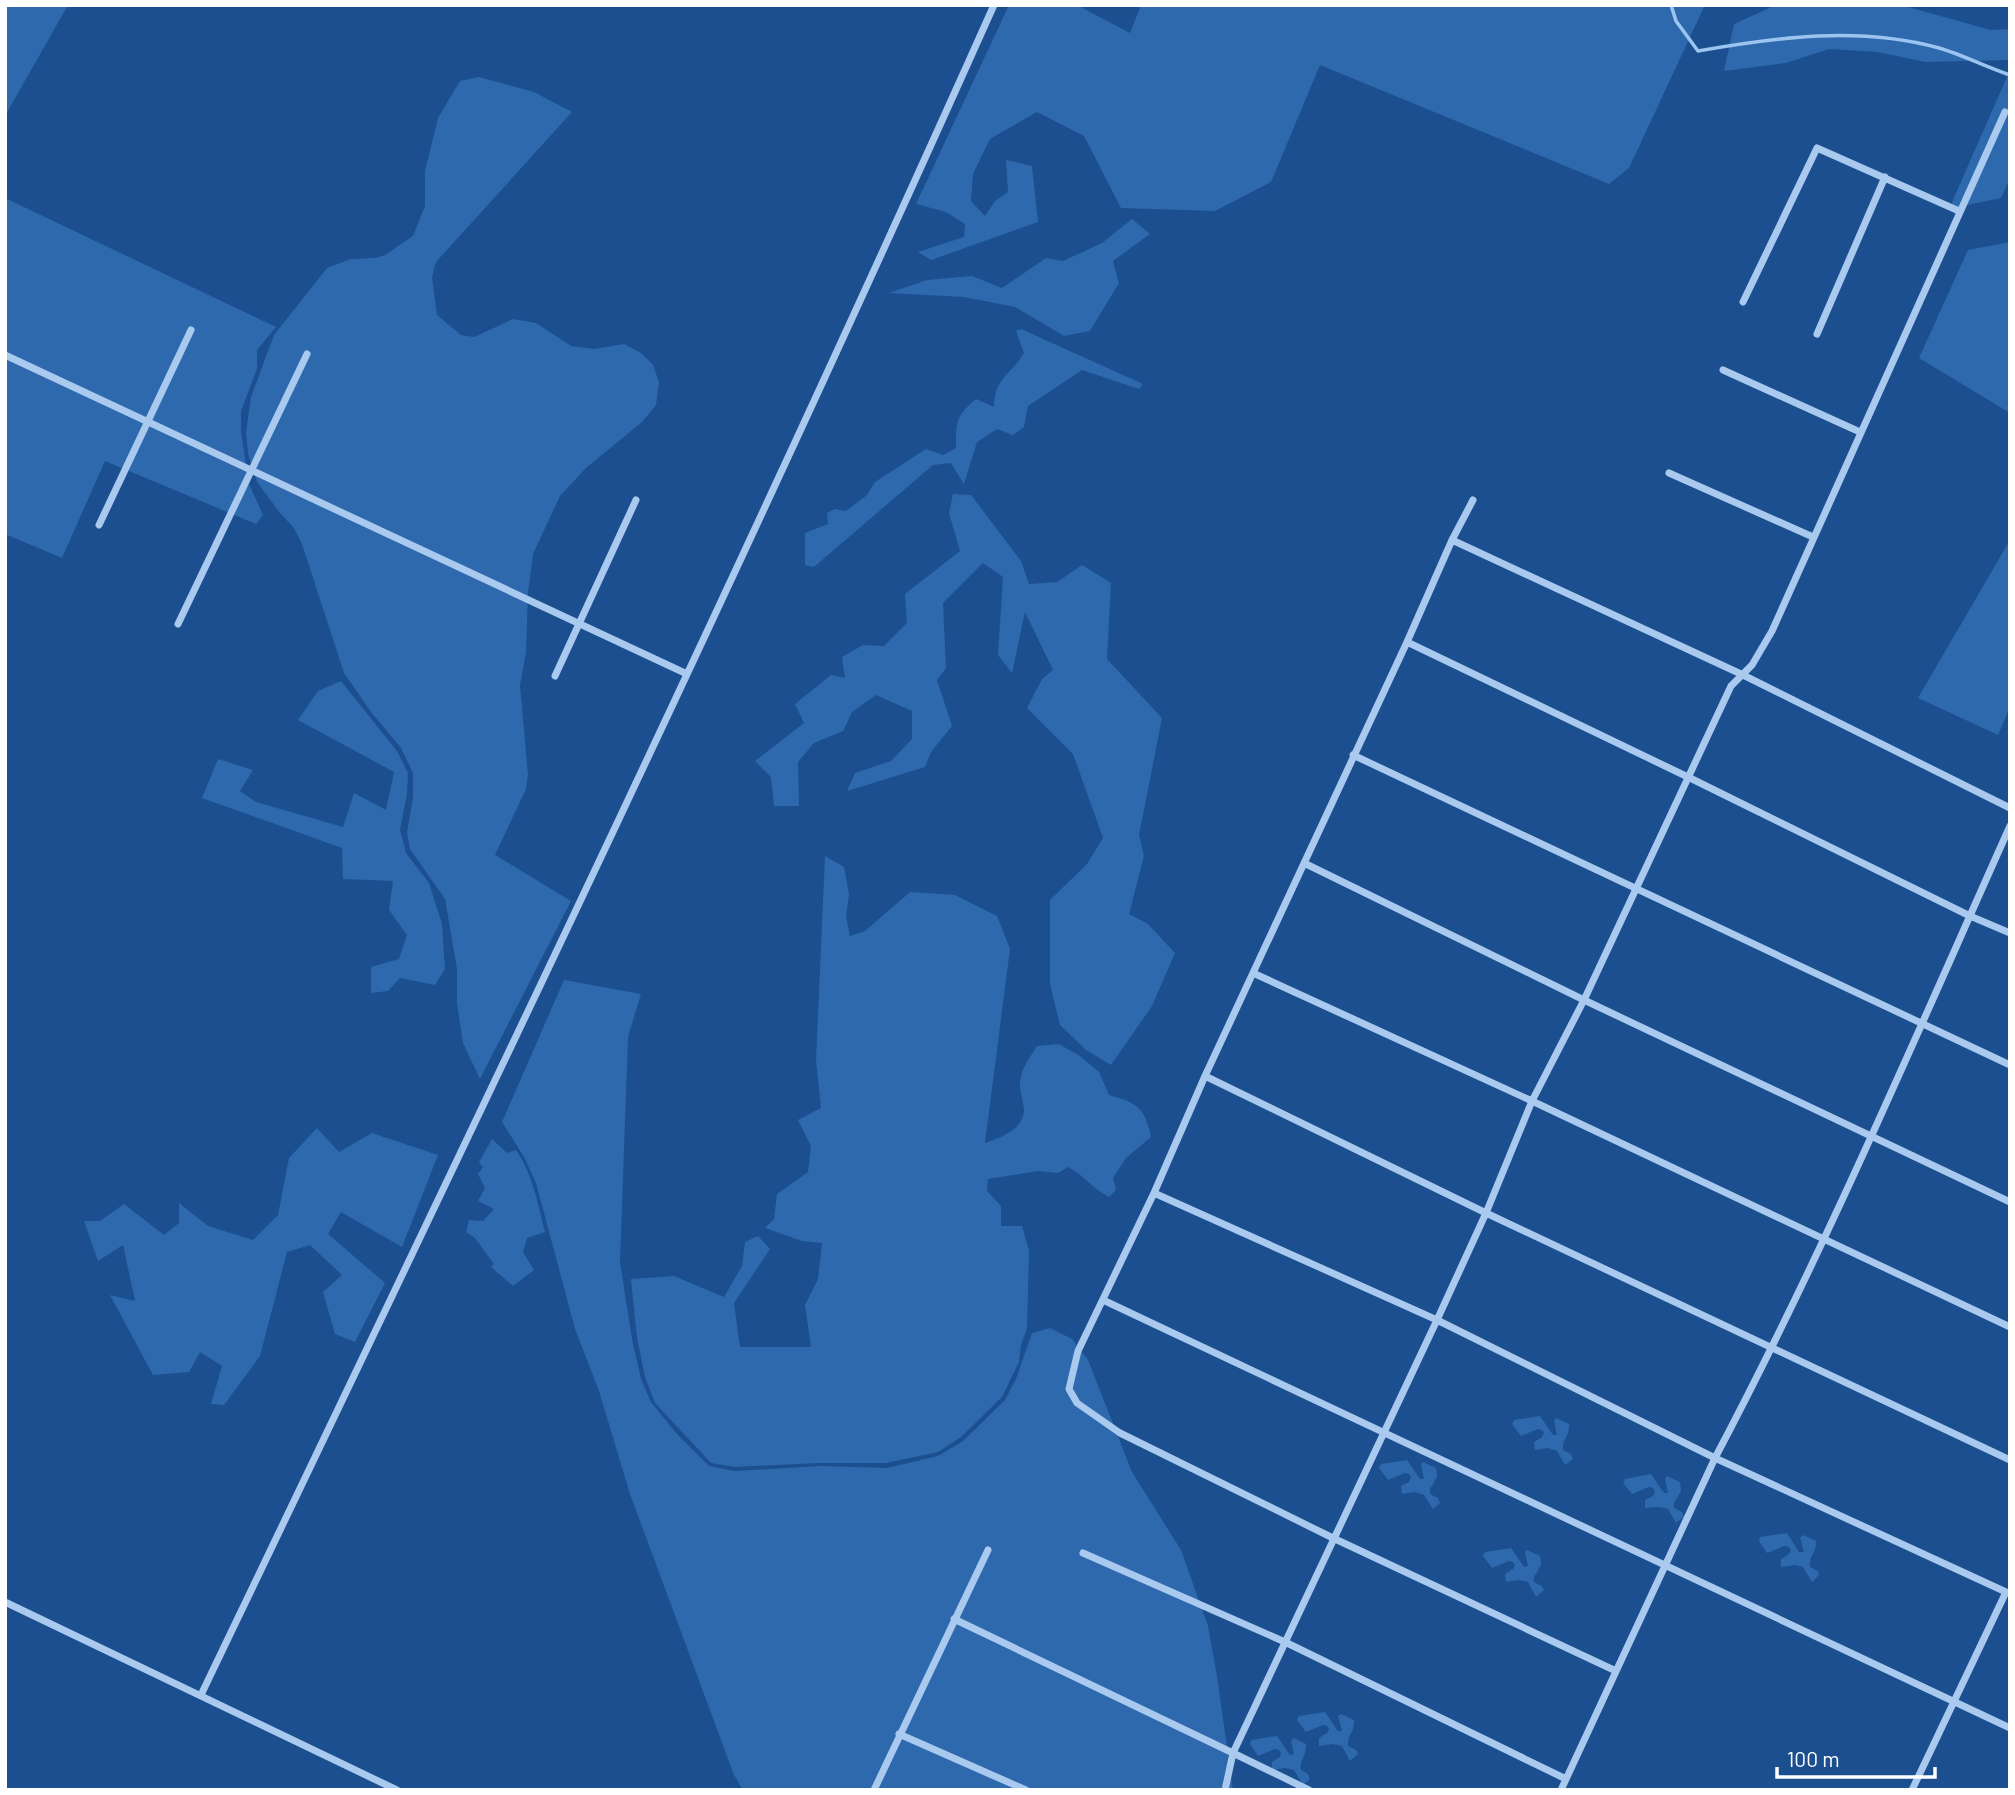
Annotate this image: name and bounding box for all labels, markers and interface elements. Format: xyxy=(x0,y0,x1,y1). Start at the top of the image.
scale bar xyxy=(1777,1736,1934,1780)
text: 100 m xyxy=(1787,1746,1840,1771)

